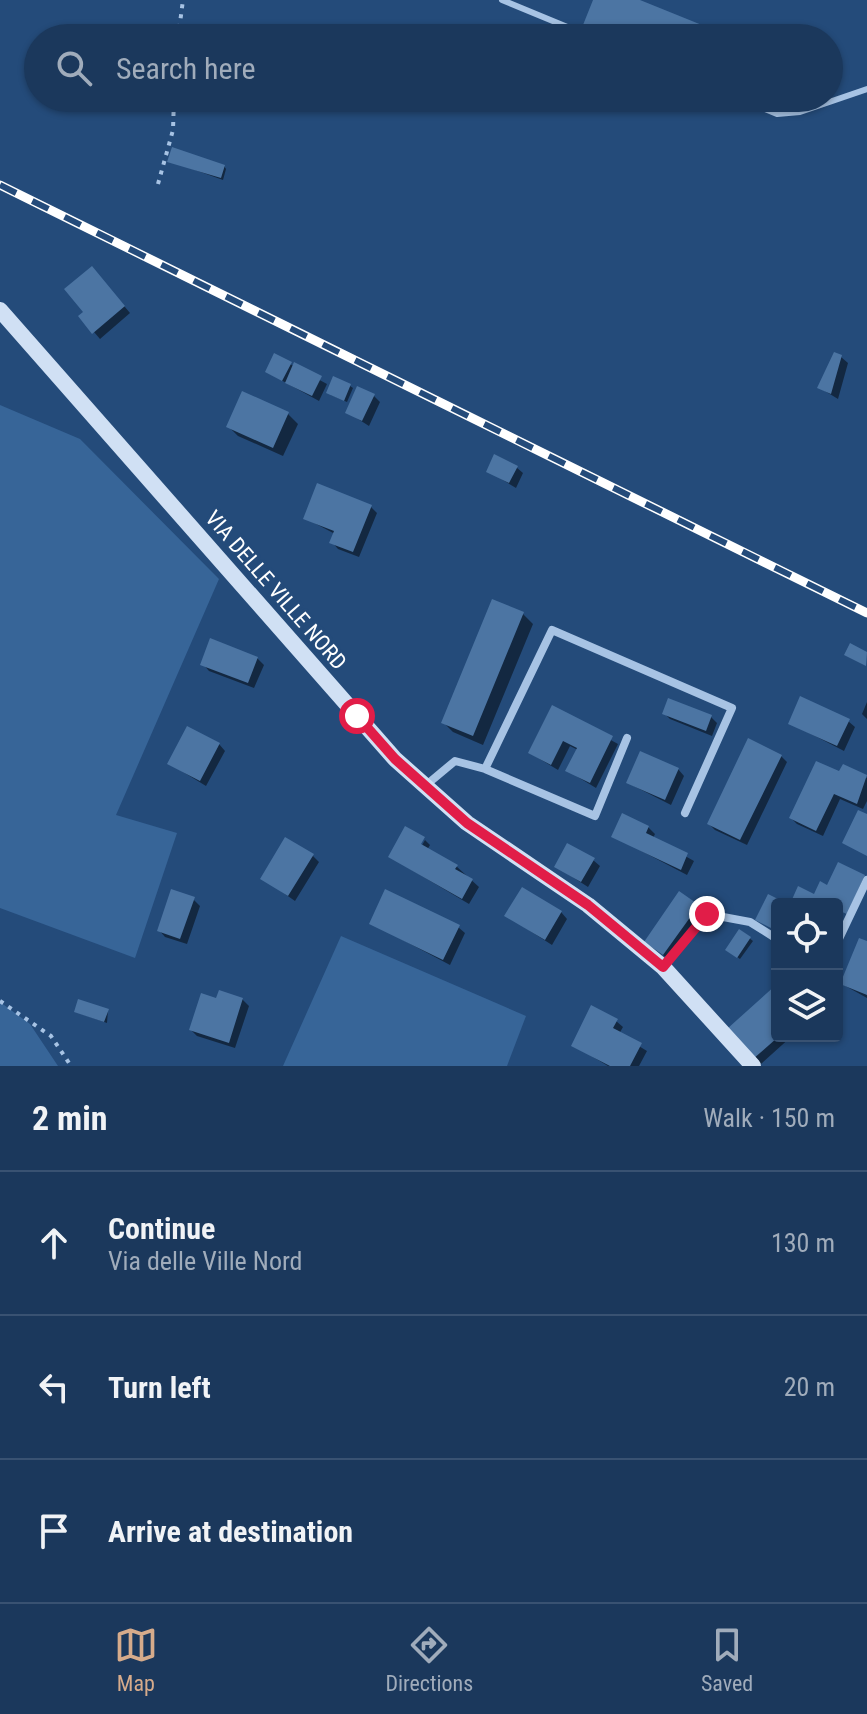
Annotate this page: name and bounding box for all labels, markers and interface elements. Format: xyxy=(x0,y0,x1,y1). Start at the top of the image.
search box xyxy=(24,24,843,112)
icon: search xyxy=(52,46,96,90)
text: Search here xyxy=(116,51,256,86)
street label: VIA DELLE VILLE NORD xyxy=(200,506,352,674)
route start xyxy=(339,698,375,734)
route end xyxy=(689,896,725,932)
map controls xyxy=(771,898,843,1042)
button: locate xyxy=(771,898,843,970)
button: layers xyxy=(771,970,843,1042)
text: 2 min xyxy=(32,1098,108,1138)
text: Walk · 150 m xyxy=(703,1103,835,1133)
text: Continue xyxy=(108,1211,215,1246)
icon: ahead xyxy=(32,1221,76,1265)
text: 130 m xyxy=(771,1228,835,1258)
text: Via delle Ville Nord xyxy=(108,1246,303,1276)
icon: left xyxy=(32,1365,76,1409)
text: Turn left xyxy=(108,1370,211,1405)
text: 20 m xyxy=(784,1372,835,1402)
icon: arrive xyxy=(32,1509,76,1553)
text: Arrive at destination xyxy=(108,1514,353,1549)
tab: Map xyxy=(114,1623,158,1696)
tab: Directions xyxy=(385,1623,473,1696)
tab: Saved xyxy=(701,1623,753,1696)

